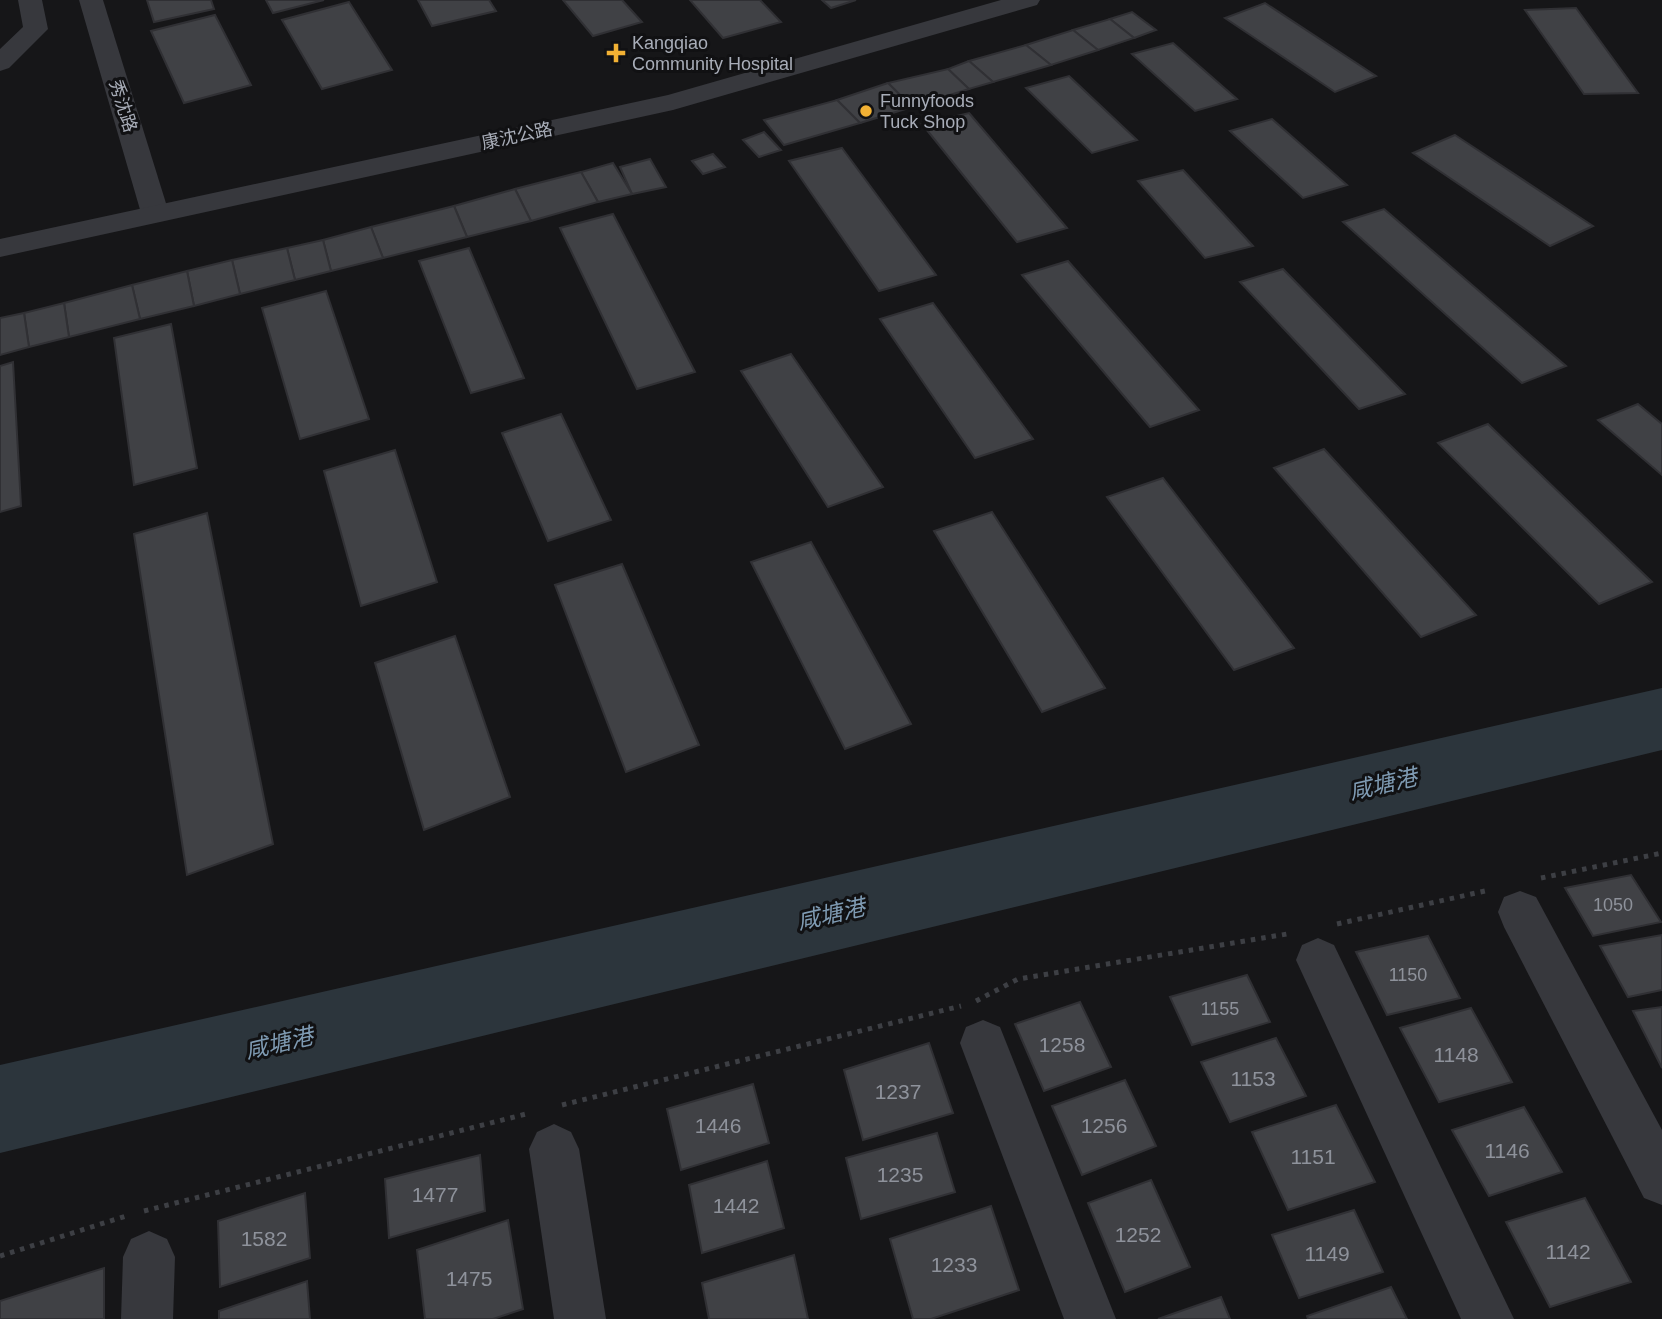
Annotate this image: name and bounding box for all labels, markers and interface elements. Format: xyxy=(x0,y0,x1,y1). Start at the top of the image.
place label: Kangqiao Community Hospital xyxy=(632,33,793,74)
marker: Kangqiao Community Hospital xyxy=(606,43,626,63)
street label: 秀沈路 xyxy=(106,77,140,135)
place label: Funnyfoods Tuck Shop xyxy=(880,91,974,132)
marker: Funnyfoods Tuck Shop xyxy=(858,103,874,119)
street label: 康沈公路 xyxy=(480,119,554,153)
water label: 咸塘港 xyxy=(1346,763,1422,804)
water label: 咸塘港 xyxy=(794,893,870,934)
house number: 1050 xyxy=(1593,895,1633,915)
house number: 1150 xyxy=(1389,965,1427,985)
house number: 1155 xyxy=(1201,999,1239,1019)
water label: 咸塘港 xyxy=(242,1022,318,1063)
house number: 1258 xyxy=(1039,1033,1085,1056)
house number: 1148 xyxy=(1433,1043,1479,1066)
house number: 1153 xyxy=(1230,1067,1276,1090)
house number: 1237 xyxy=(875,1080,921,1103)
house number: 1446 xyxy=(695,1114,741,1137)
house number: 1256 xyxy=(1081,1114,1127,1137)
house number: 1146 xyxy=(1484,1139,1530,1162)
house number: 1151 xyxy=(1290,1145,1336,1168)
house number: 1235 xyxy=(877,1163,923,1186)
house number: 1477 xyxy=(412,1183,458,1206)
house number: 1442 xyxy=(713,1194,759,1217)
house number: 1252 xyxy=(1115,1223,1161,1246)
house number: 1582 xyxy=(241,1227,287,1250)
house number: 1142 xyxy=(1545,1240,1591,1263)
house number: 1149 xyxy=(1304,1242,1350,1265)
house number: 1233 xyxy=(931,1253,977,1276)
house number: 1475 xyxy=(446,1267,492,1290)

